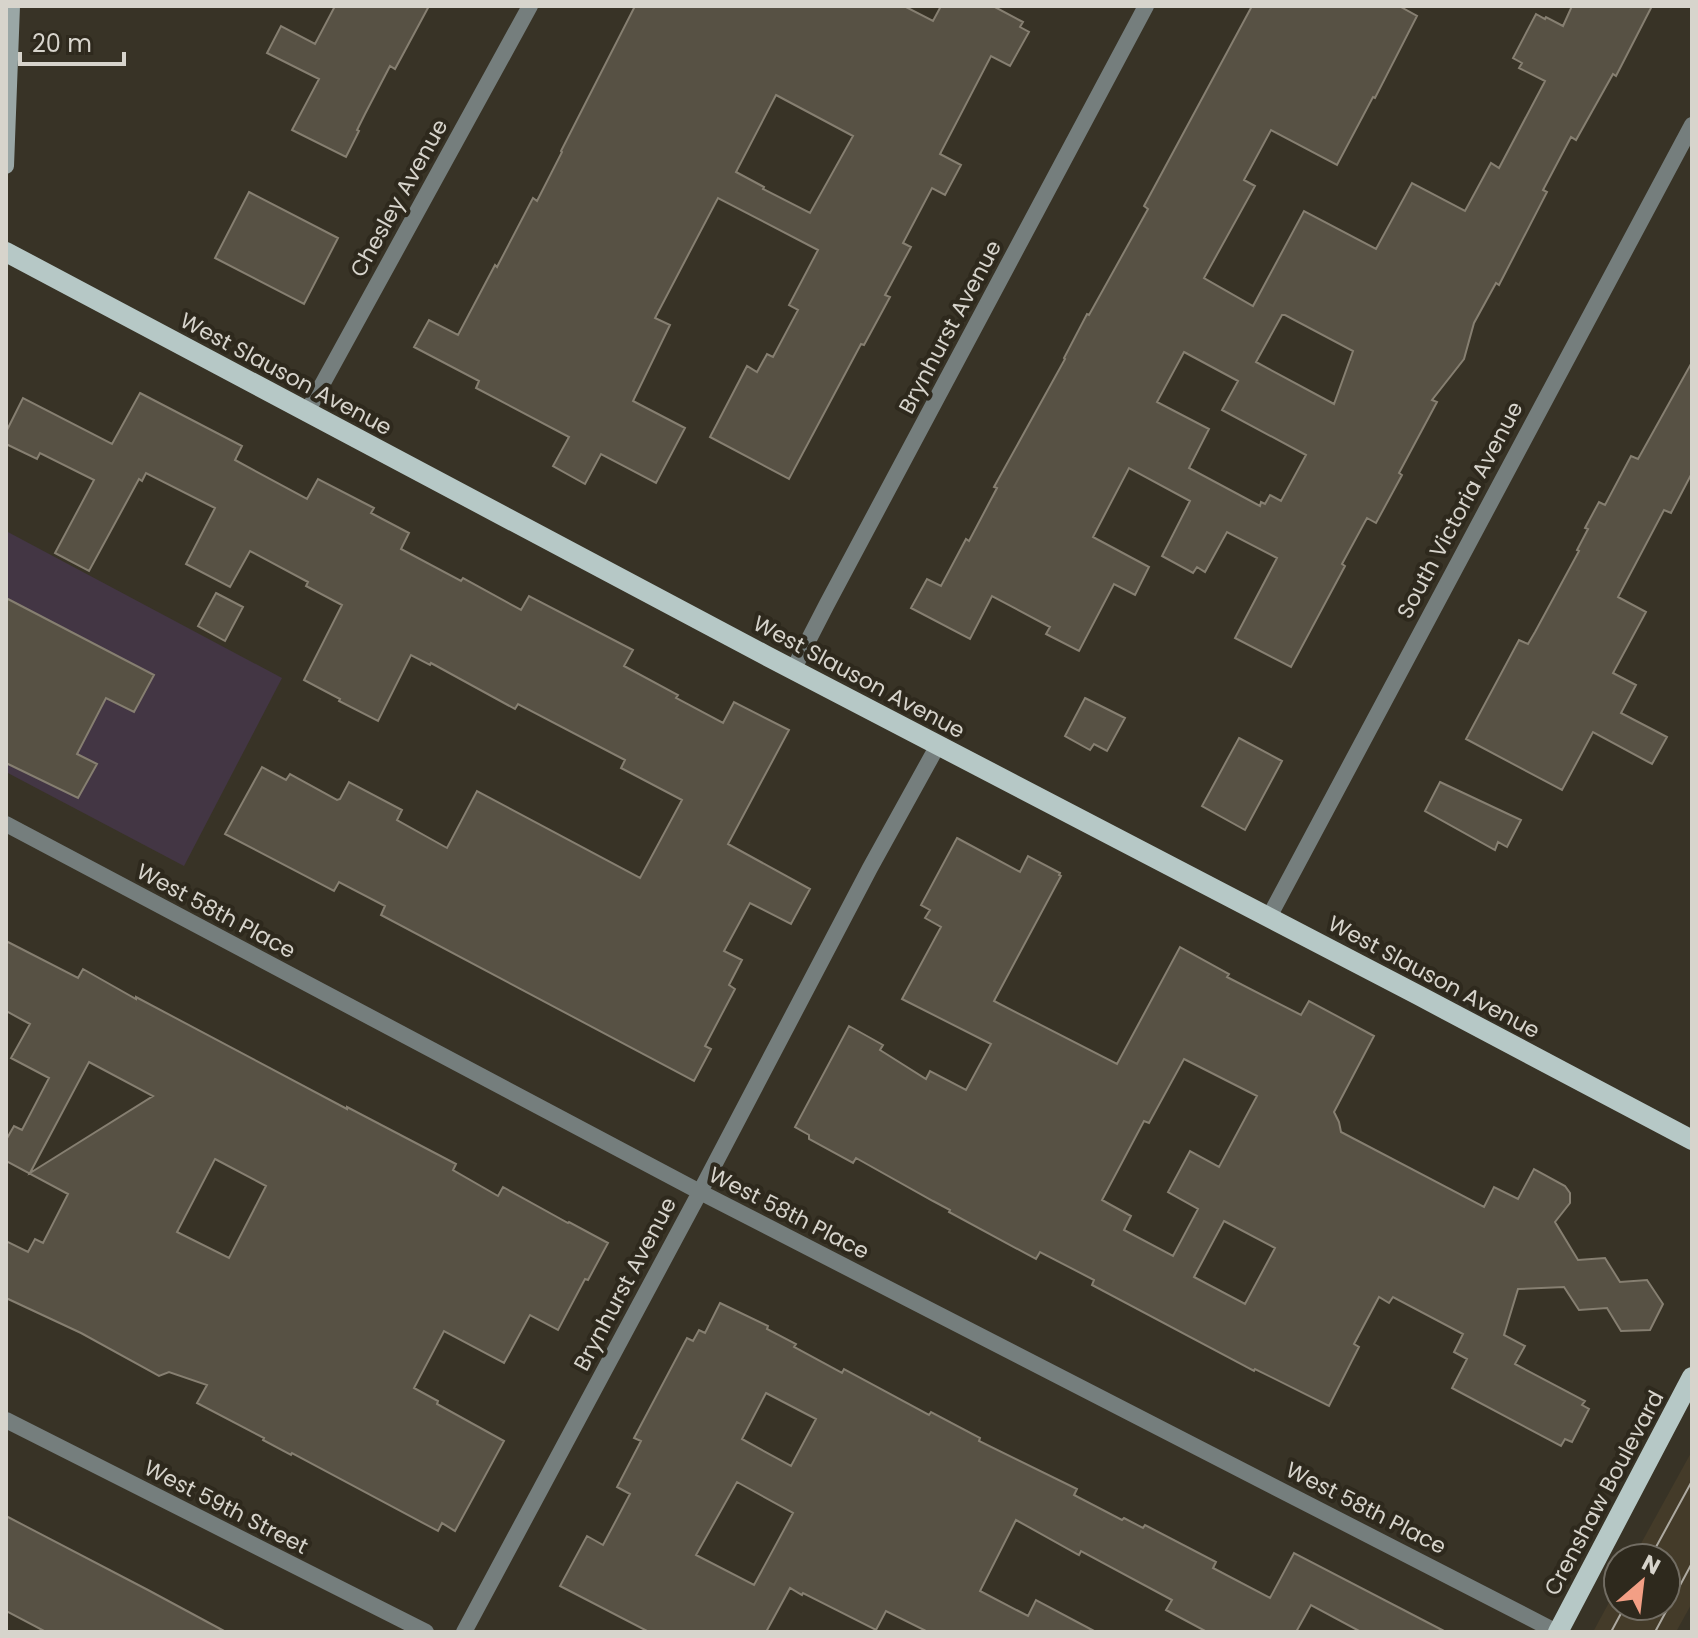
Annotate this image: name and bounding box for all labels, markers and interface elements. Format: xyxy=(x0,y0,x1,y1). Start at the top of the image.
scale bar xyxy=(20,16,124,66)
text: 20 m xyxy=(32,27,92,60)
street label: Chesley Avenue xyxy=(343,113,455,283)
street label: Brynhurst Avenue xyxy=(891,235,1009,419)
street label: West Slauson Avenue xyxy=(175,305,397,443)
street label: South Victoria Avenue xyxy=(1390,396,1530,624)
street label: West Slauson Avenue xyxy=(748,608,970,746)
street label: West 58th Place xyxy=(131,856,301,966)
street label: West Slauson Avenue xyxy=(1323,908,1545,1046)
street label: West 58th Place xyxy=(703,1159,875,1267)
street label: Brynhurst Avenue xyxy=(566,1192,684,1376)
street label: Crenshaw Boulevard xyxy=(1537,1385,1671,1601)
street label: West 59th Street xyxy=(139,1452,313,1562)
street label: West 58th Place xyxy=(1280,1454,1452,1562)
north arrow xyxy=(1602,1542,1682,1622)
text: N xyxy=(1637,1547,1666,1582)

